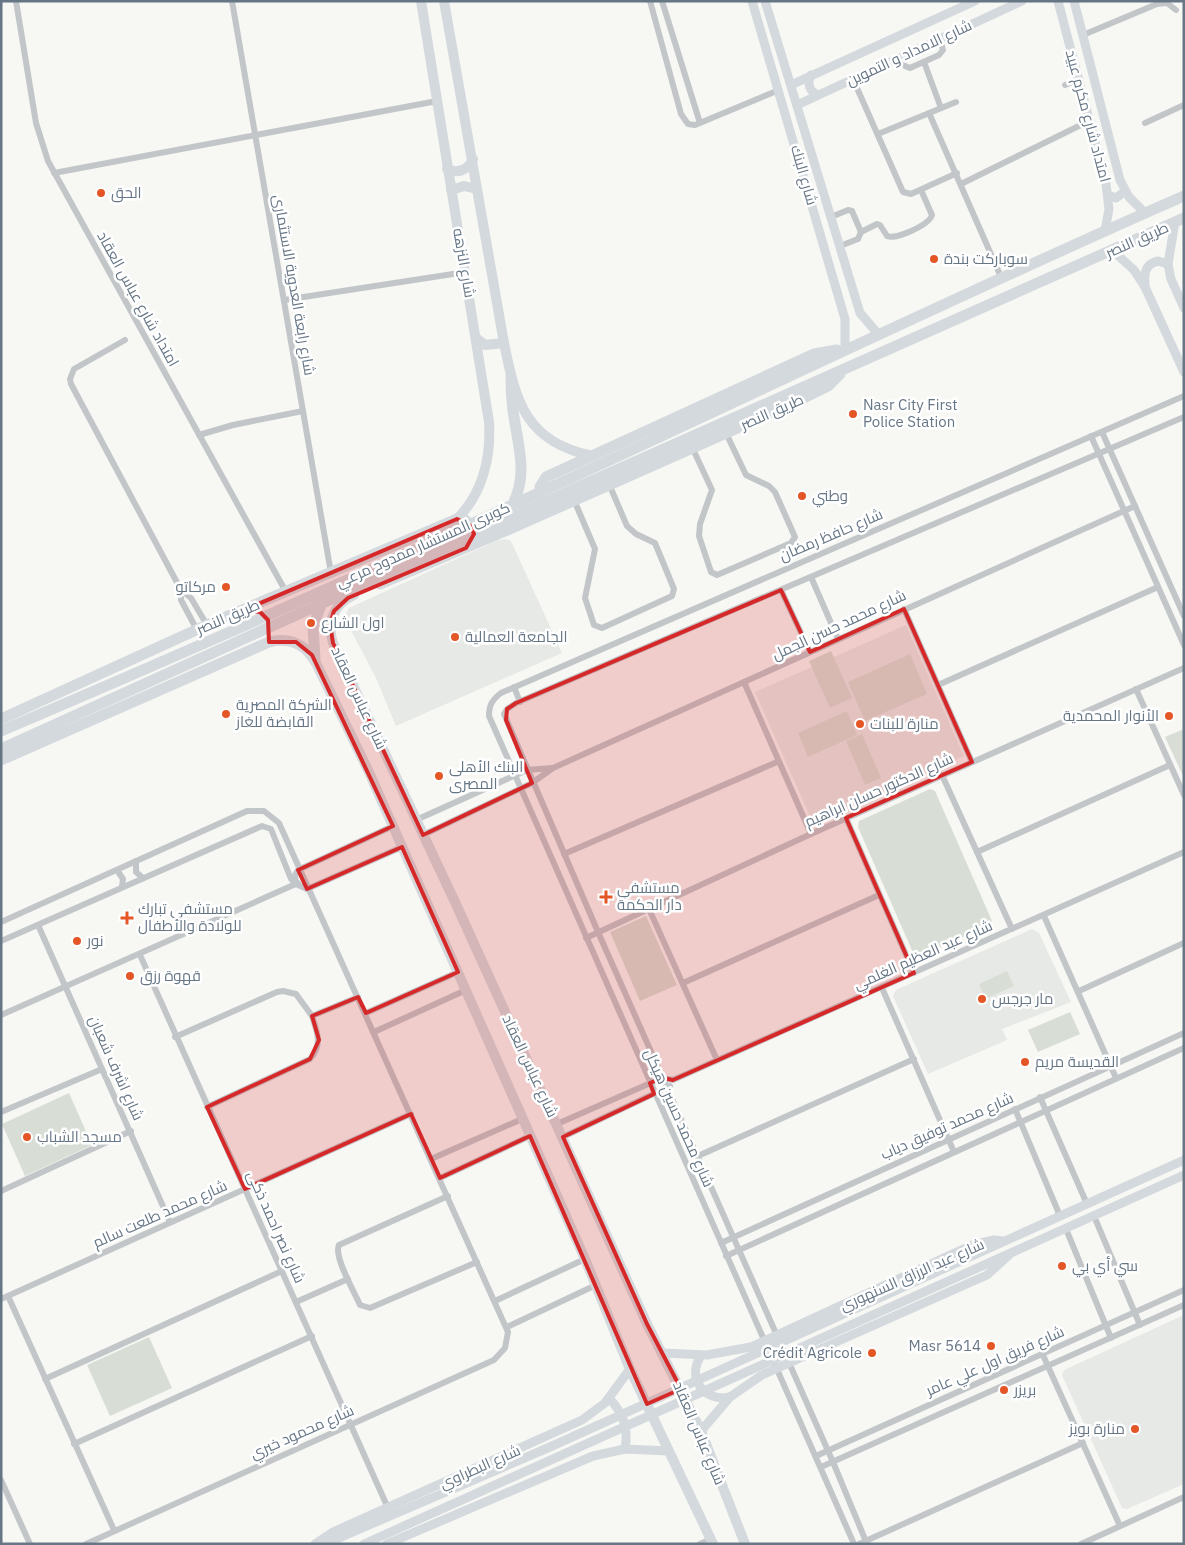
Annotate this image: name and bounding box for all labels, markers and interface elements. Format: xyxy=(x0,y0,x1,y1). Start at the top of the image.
street label: شارع الامداد و التموين xyxy=(843,15,975,92)
street label: امتداد شارع مكرم عبيد xyxy=(1060,48,1115,185)
street label: شارع البنك xyxy=(785,143,822,208)
place label: الحق xyxy=(111,183,142,203)
marker: الحق xyxy=(95,187,107,199)
street label: شارع رابعة العدوية الاستثمارى xyxy=(267,193,320,377)
street label: طريق النصر xyxy=(1101,217,1172,263)
street label: شارع النزهه xyxy=(447,227,480,300)
street label: امتداد شارع عباس العقاد xyxy=(92,228,184,371)
place label: سوباركت بندة xyxy=(944,249,1028,268)
marker: سوباركت بندة xyxy=(928,253,940,265)
street label: طريق النصر xyxy=(736,389,807,435)
place label: Nasr City First Police Station xyxy=(863,395,957,431)
marker: Nasr City First Police Station xyxy=(847,408,859,420)
place label: وطني xyxy=(812,486,848,508)
marker: وطني xyxy=(796,490,808,502)
street label: كوبرى المستشار ممدوح مرعي xyxy=(333,498,514,594)
street label: شارع حافظ رمضان xyxy=(776,504,886,567)
place label: مركاتو xyxy=(175,577,216,596)
marker: مركاتو xyxy=(220,581,232,593)
street label: شارع محمد حسن الجمل xyxy=(769,585,910,666)
street label: طريق النصر xyxy=(192,595,263,640)
place label: اول الشارع xyxy=(321,613,384,634)
marker: اول الشارع xyxy=(305,617,317,629)
place label: الجامعة العمالية xyxy=(465,627,567,646)
marker: الجامعة العمالية xyxy=(449,631,461,643)
street label: شارع عباس العقاد xyxy=(326,643,392,753)
place label: الشركة المصرية القابضة للغاز xyxy=(235,695,332,731)
place label: الأنوار المحمدية xyxy=(1063,706,1159,725)
marker: الشركة المصرية القابضة للغاز xyxy=(220,708,232,720)
marker: الأنوار المحمدية xyxy=(1163,710,1175,722)
place label: منارة للبنات xyxy=(870,714,939,733)
marker: منارة للبنات xyxy=(854,718,866,730)
street label: شارع الدكتور حسان ابراهيم xyxy=(802,748,957,833)
place label: البنك الأهلى المصرى xyxy=(449,757,523,794)
marker: البنك الأهلى المصرى xyxy=(433,770,445,782)
place label: مستشفي دار الحكمة xyxy=(617,878,682,914)
marker: مستشفي دار الحكمة xyxy=(599,890,613,904)
place label: مستشفى تبارك للولادة والأطفال xyxy=(138,899,242,935)
marker: مستشفى تبارك للولادة والأطفال xyxy=(120,911,134,925)
street label: شارع عبد العظيم الغلمي xyxy=(850,915,996,996)
place label: نور xyxy=(86,931,104,950)
marker: نور xyxy=(71,935,83,947)
place label: قهوة رزق xyxy=(140,966,201,986)
marker: قهوة رزق xyxy=(124,970,136,982)
place label: مار جرجس xyxy=(992,989,1053,1009)
marker: مار جرجس xyxy=(976,993,988,1005)
street label: شارع عباس العقاد xyxy=(497,1011,563,1121)
street label: شارع اشرف شعبان xyxy=(83,1012,148,1124)
street label: شارع محمد حسين هيكل xyxy=(639,1046,719,1191)
place label: القديسة مريم xyxy=(1035,1052,1119,1072)
marker: القديسة مريم xyxy=(1019,1056,1031,1068)
street label: شارع محمد توفيق دياب xyxy=(877,1088,1017,1165)
place label: مسجد الشباب xyxy=(37,1127,122,1146)
marker: مسجد الشباب xyxy=(21,1131,33,1143)
street label: شارع نصر احمد ذكى xyxy=(241,1168,310,1287)
street label: شارع محمد طلعت سالم xyxy=(90,1175,231,1254)
street label: شارع عبد الرزاق السنهوري xyxy=(837,1234,988,1318)
place label: سي أي بي xyxy=(1072,1256,1138,1278)
marker: سي أي بي xyxy=(1056,1260,1068,1272)
street label: شارع فريق اول علي عامر xyxy=(922,1321,1068,1403)
place label: Masr 5614 xyxy=(908,1336,981,1355)
marker: Masr 5614 xyxy=(985,1340,997,1352)
place label: Crédit Agricole xyxy=(763,1343,862,1362)
marker: Crédit Agricole xyxy=(866,1347,878,1359)
street label: شارع عباس العقاد xyxy=(667,1378,730,1488)
place label: بريزر xyxy=(1013,1380,1036,1399)
marker: بريزر xyxy=(998,1384,1010,1396)
street label: شارع محمود خيري xyxy=(247,1400,358,1466)
place label: منارة بويز xyxy=(1068,1419,1125,1438)
marker: منارة بويز xyxy=(1129,1423,1141,1435)
street label: شارع البطراوي xyxy=(436,1440,524,1496)

